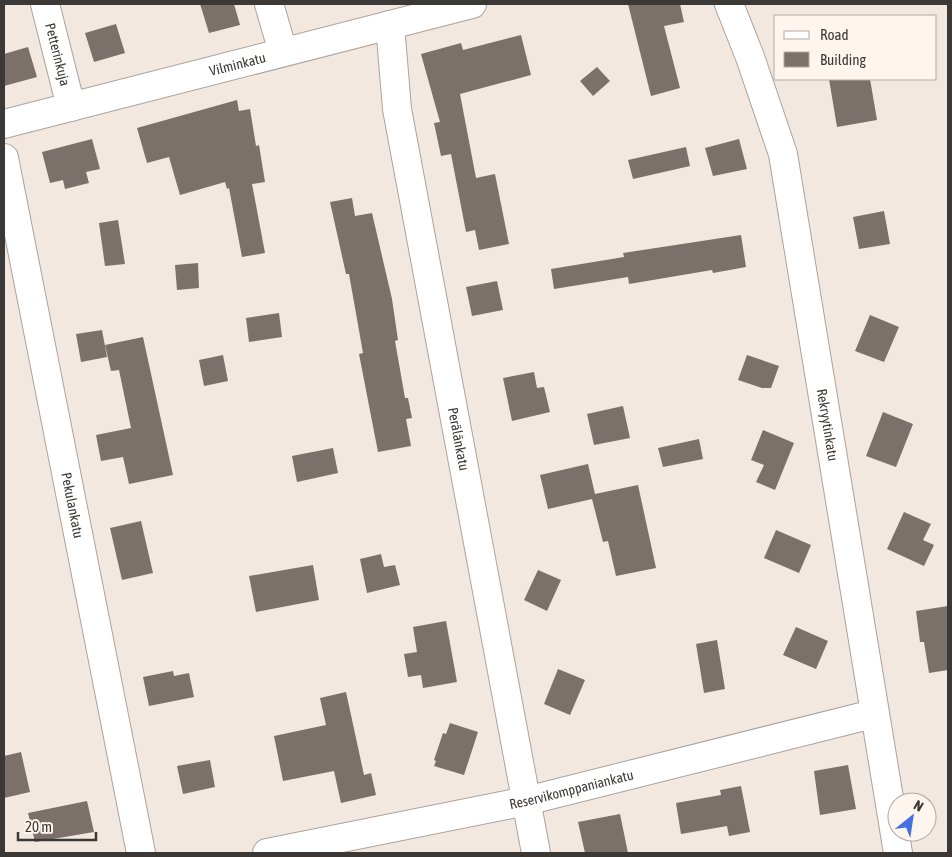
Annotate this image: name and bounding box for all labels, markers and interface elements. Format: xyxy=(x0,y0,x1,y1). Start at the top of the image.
legend xyxy=(774,15,937,80)
street label: Petterinkuja xyxy=(42,21,73,88)
text: Road xyxy=(820,26,849,43)
street label: Vilminkatu xyxy=(208,49,267,79)
text: Building xyxy=(820,51,866,68)
street label: Rekryytinkatu xyxy=(814,388,841,462)
street label: Perälänkatu xyxy=(445,406,472,472)
street label: Pekulankatu xyxy=(58,471,87,540)
street label: Reservikomppaniankatu xyxy=(508,766,635,812)
north arrow xyxy=(887,792,937,842)
text: N xyxy=(911,797,926,815)
scale bar xyxy=(18,810,95,842)
text: 20 m xyxy=(25,818,52,835)

